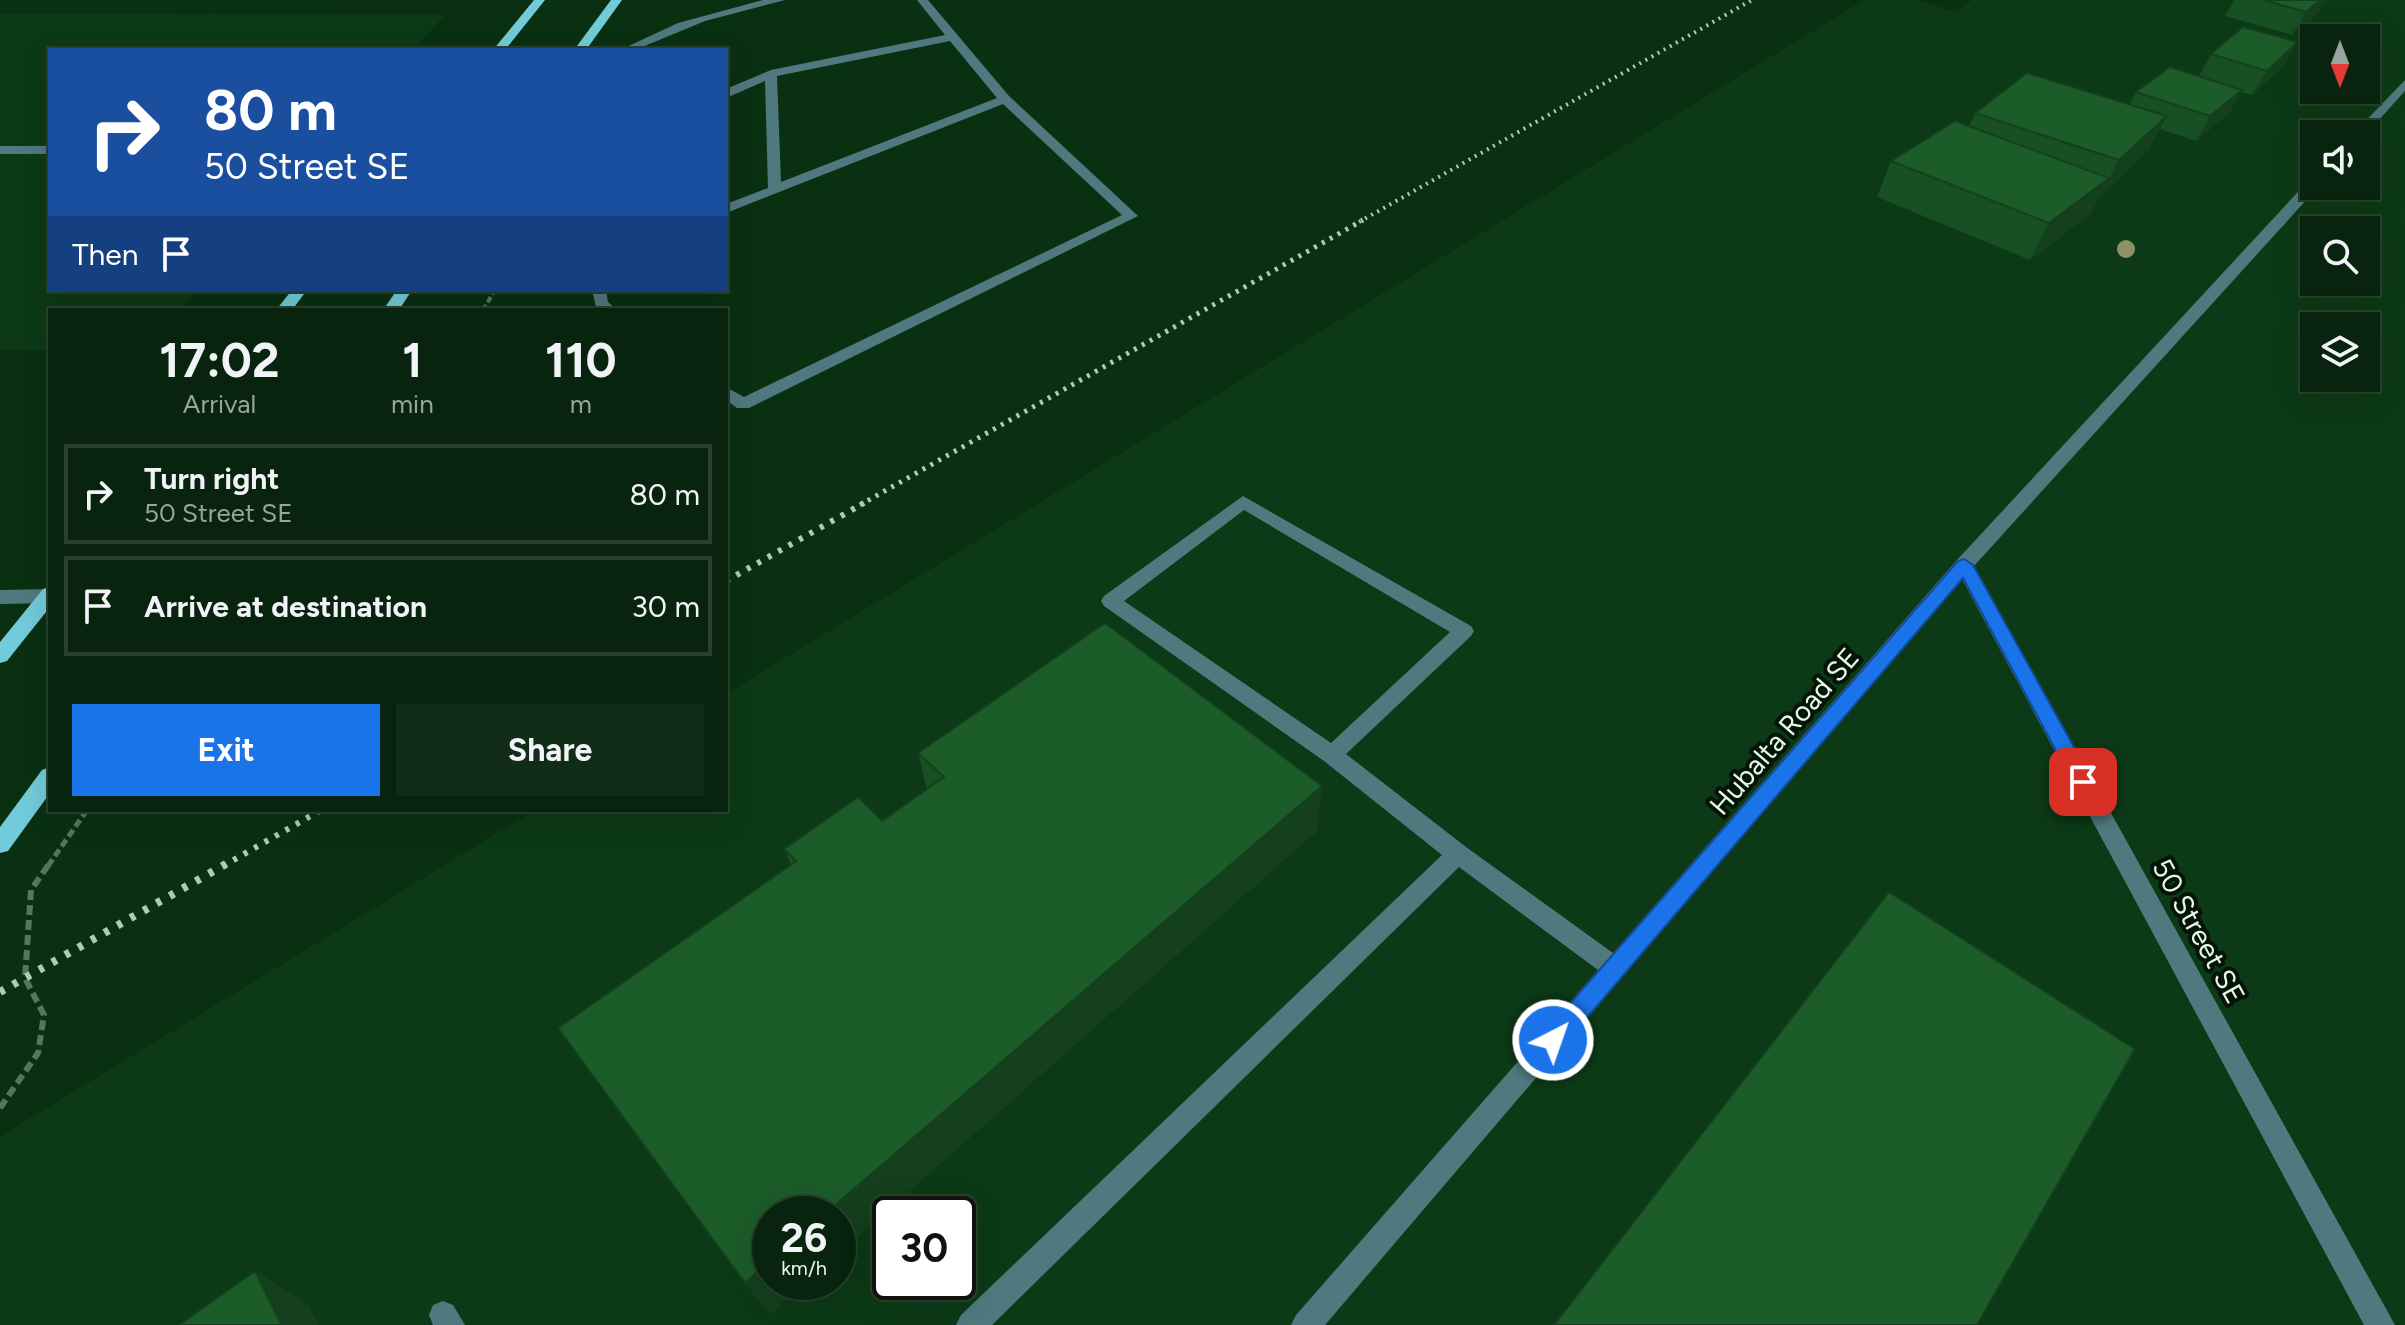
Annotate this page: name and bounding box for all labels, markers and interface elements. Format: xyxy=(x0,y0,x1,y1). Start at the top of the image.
north arrow xyxy=(2300,24,2380,104)
map controls xyxy=(2300,24,2380,392)
text: 80 m xyxy=(204,77,337,144)
icon: right xyxy=(72,80,176,184)
button: sound xyxy=(2300,120,2380,200)
text: 50 Street SE xyxy=(204,145,410,188)
button: search xyxy=(2300,216,2380,296)
icon: arrive xyxy=(154,232,198,276)
text: Then xyxy=(72,236,138,273)
button: layers xyxy=(2300,312,2380,392)
text: 17:02 xyxy=(159,331,280,389)
text: 1 xyxy=(402,331,422,389)
text: 110 xyxy=(545,331,617,389)
text: Arrival xyxy=(183,388,256,420)
text: min xyxy=(391,388,434,420)
text: m xyxy=(570,388,592,420)
text: Turn right xyxy=(144,460,279,497)
icon: right xyxy=(76,472,120,516)
text: 80 m xyxy=(629,476,700,513)
text: 50 Street SE xyxy=(144,497,293,529)
icon: arrive xyxy=(76,584,120,628)
text: Arrive at destination xyxy=(144,588,427,625)
text: 30 m xyxy=(632,588,700,625)
street label: Hubalta Road SE xyxy=(1702,640,1866,822)
button: Exit xyxy=(72,704,380,796)
button: Share xyxy=(396,704,704,796)
pin xyxy=(2049,748,2117,816)
icon: arrive xyxy=(2061,760,2105,804)
street label: 50 Street SE xyxy=(2145,853,2253,1009)
position arrow xyxy=(1511,998,1595,1082)
speed limit sign: 30 xyxy=(872,1196,976,1300)
text: 26 xyxy=(781,1214,827,1262)
text: km/h xyxy=(781,1256,827,1280)

